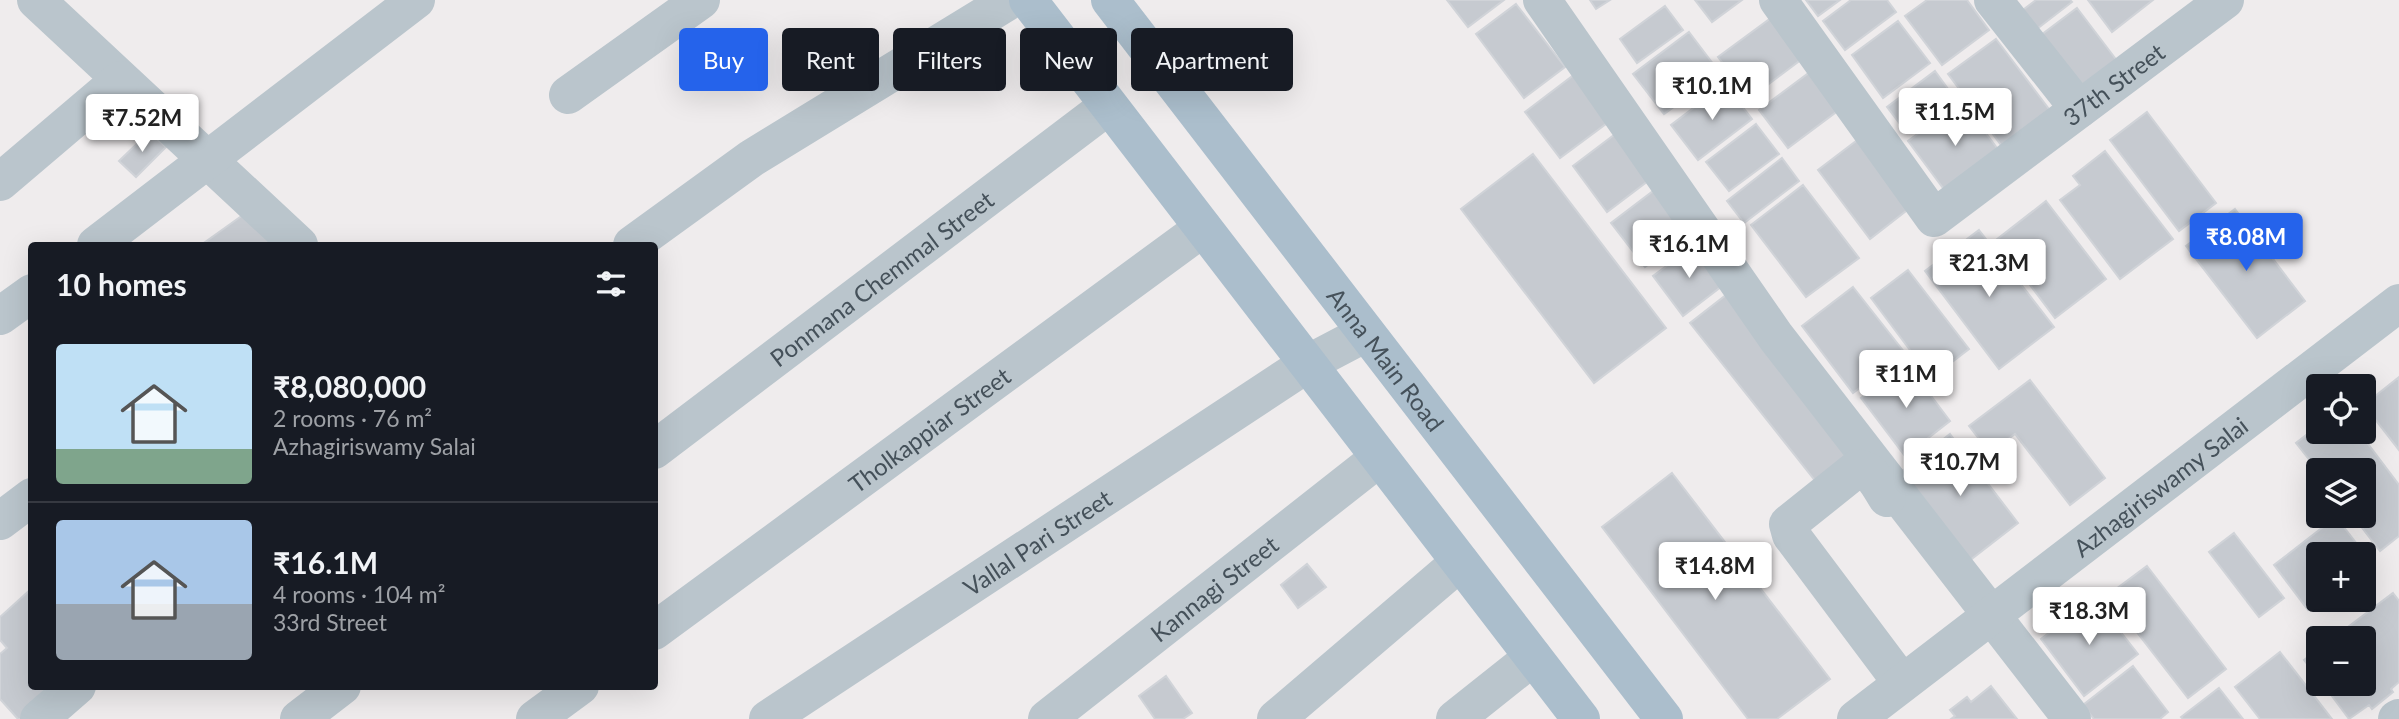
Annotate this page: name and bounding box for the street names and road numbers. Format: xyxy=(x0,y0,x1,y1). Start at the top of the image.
street label: 37th Street xyxy=(2057,36,2170,131)
street label: Ponmana Chemmal Street xyxy=(764,184,999,372)
street label: Anna Main Road xyxy=(1322,281,1451,436)
street label: Tholkappiar Street xyxy=(843,360,1016,498)
street label: Azhagiriswamy Salai xyxy=(2067,410,2253,562)
street label: Vallal Pari Street xyxy=(957,482,1117,601)
street label: Kannagi Street xyxy=(1144,529,1284,647)

